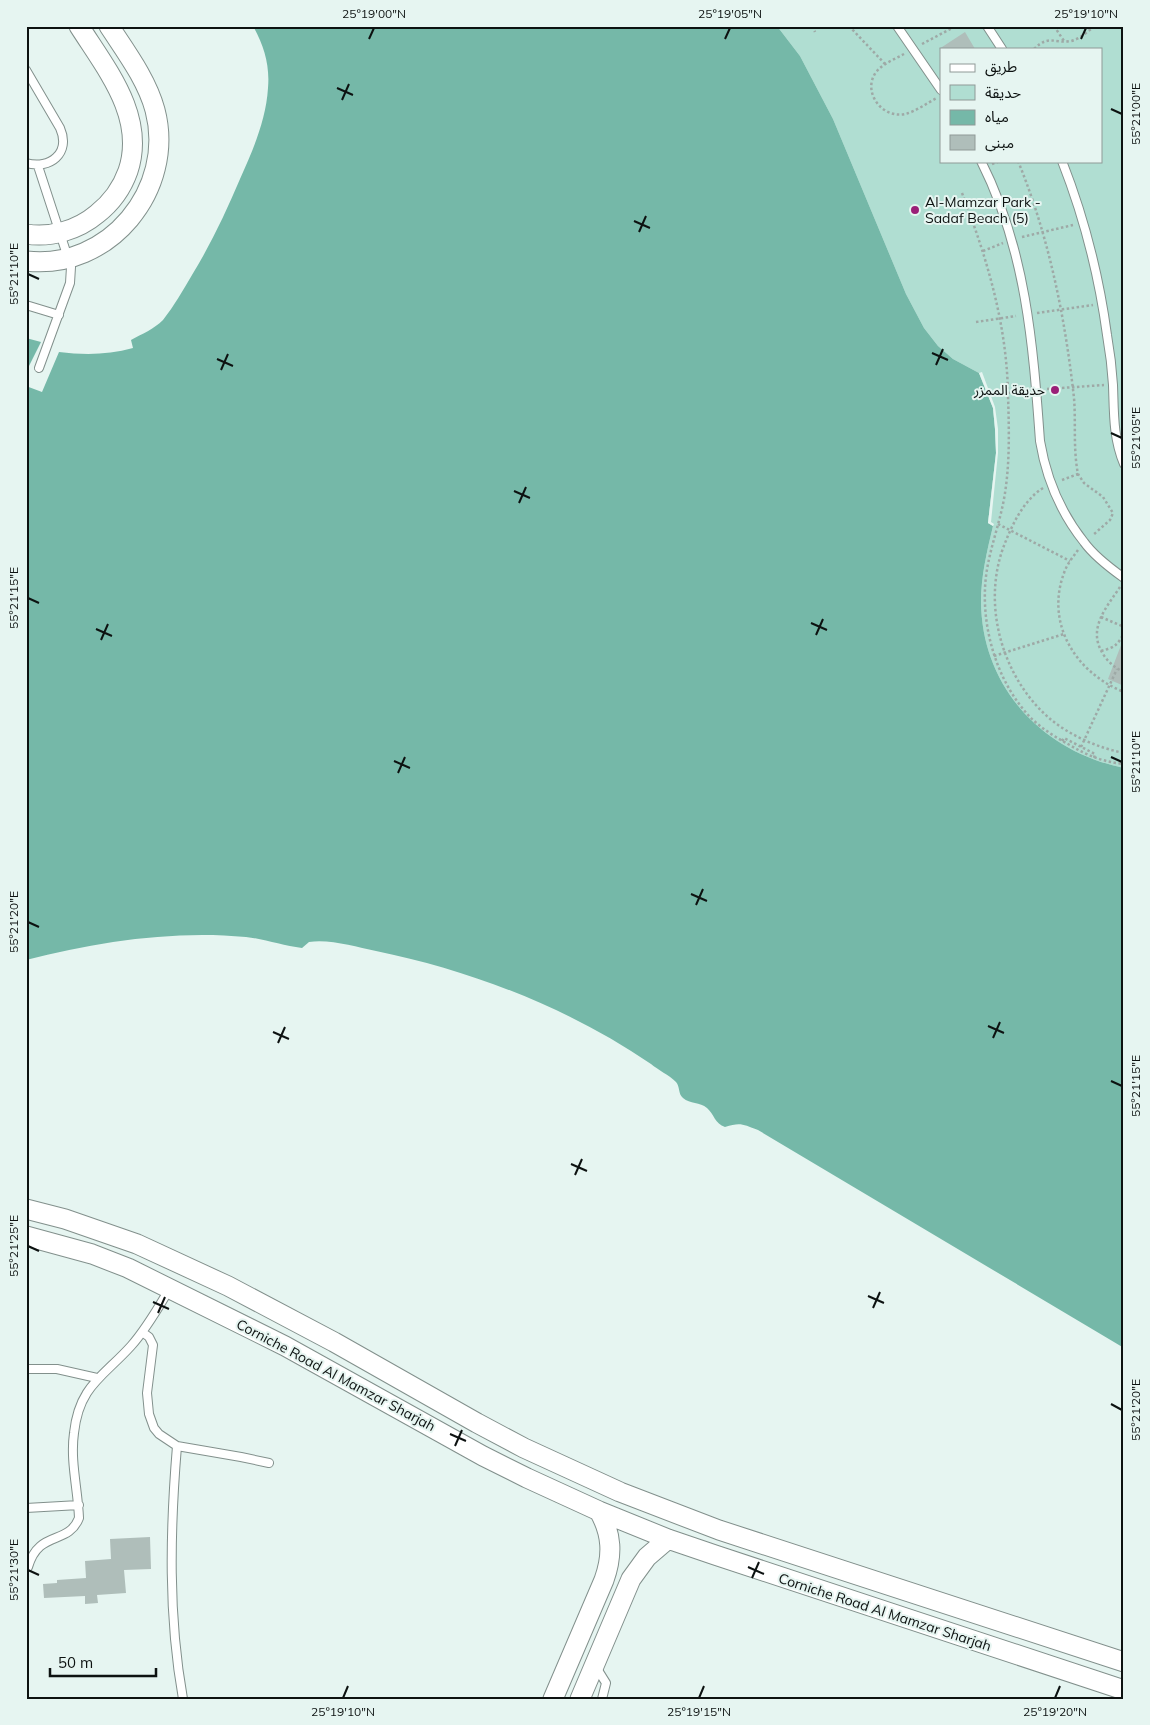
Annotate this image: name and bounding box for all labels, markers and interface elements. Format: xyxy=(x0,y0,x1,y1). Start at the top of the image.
text: 25°19'00"N xyxy=(342,6,406,21)
text: 25°19'05"N xyxy=(698,6,762,21)
text: 25°19'10"N xyxy=(1054,6,1118,21)
legend xyxy=(940,48,1102,162)
text: طريق xyxy=(985,57,1017,77)
text: حديقة xyxy=(985,83,1021,102)
text: 55°21'00"E xyxy=(1128,83,1143,145)
text: مياه xyxy=(985,107,1009,126)
text: مبنى xyxy=(985,133,1014,152)
place label: Al-Mamzar Park - Sadaf Beach (5) xyxy=(925,193,1041,227)
marker: Al-Mamzar Park - Sadaf Beach (5) xyxy=(909,204,921,216)
text: 55°21'10"E xyxy=(6,243,21,305)
place label: حديقة الممزر xyxy=(973,381,1045,399)
marker: حديقة الممزر xyxy=(1049,384,1061,396)
text: 55°21'05"E xyxy=(1128,407,1143,469)
text: 55°21'15"E xyxy=(6,567,21,629)
text: 55°21'10"E xyxy=(1128,731,1143,793)
text: 55°21'20"E xyxy=(6,891,21,953)
text: 55°21'15"E xyxy=(1128,1055,1143,1117)
text: 55°21'25"E xyxy=(6,1215,21,1277)
street label: Corniche Road Al Mamzar Sharjah xyxy=(233,1315,439,1435)
text: 55°21'20"E xyxy=(1128,1379,1143,1441)
text: 55°21'30"E xyxy=(6,1539,21,1601)
street label: Corniche Road Al Mamzar Sharjah xyxy=(776,1569,994,1655)
scale bar xyxy=(50,1645,156,1677)
text: 50 m xyxy=(58,1653,93,1672)
text: 25°19'10"N xyxy=(311,1704,375,1719)
text: 25°19'15"N xyxy=(667,1704,731,1719)
text: 25°19'20"N xyxy=(1023,1704,1087,1719)

